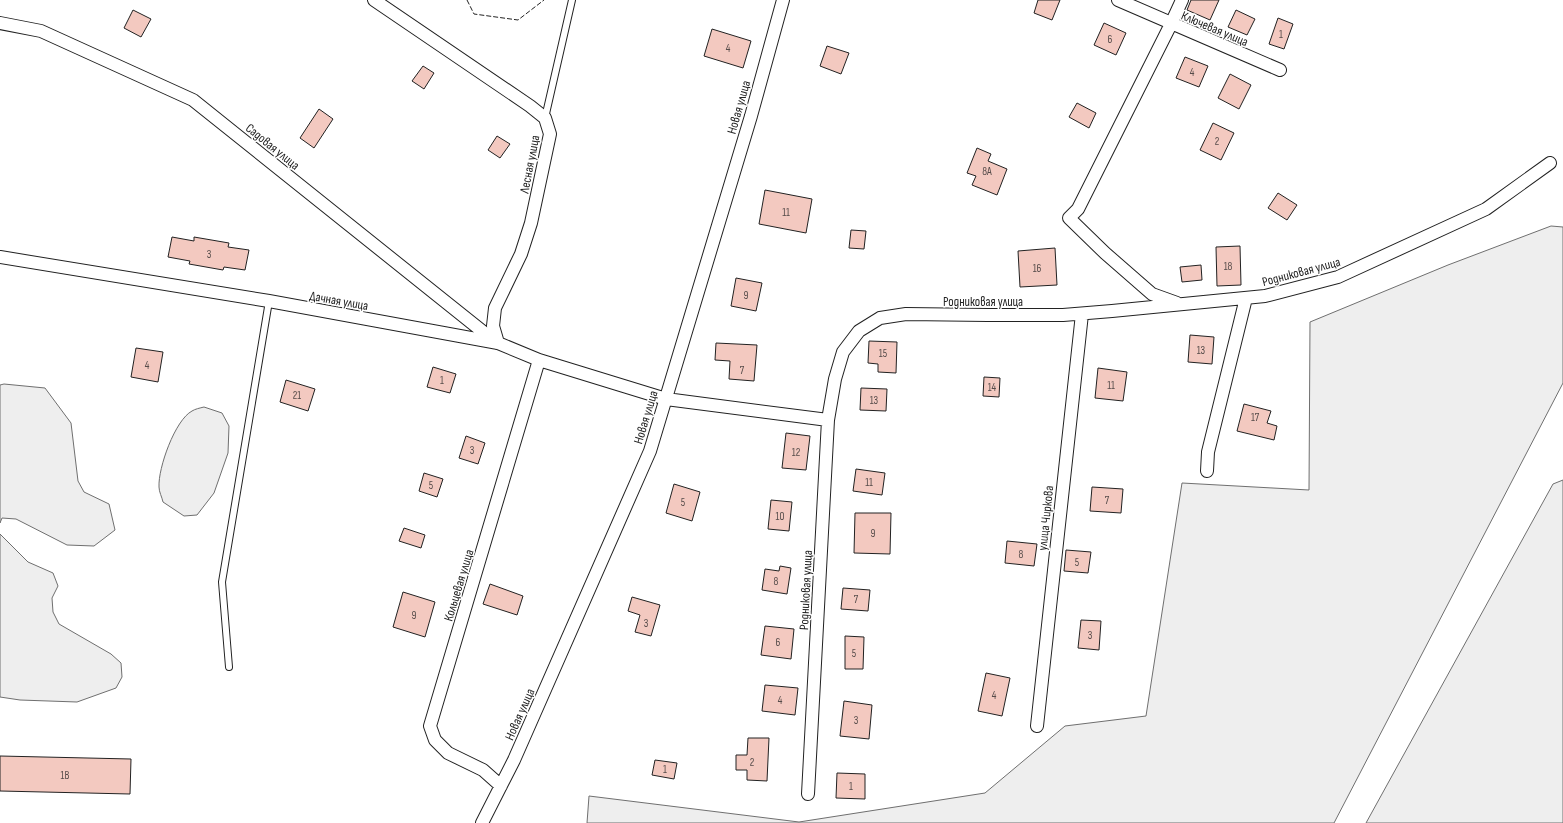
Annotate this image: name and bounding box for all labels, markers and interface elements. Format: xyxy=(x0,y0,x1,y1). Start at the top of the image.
street label: Ключевая улица xyxy=(1179,8,1251,50)
house number: 1 xyxy=(1279,28,1283,41)
house number: 6 xyxy=(1108,33,1113,46)
house number: 4 xyxy=(726,42,731,55)
house number: 4 xyxy=(1190,66,1195,79)
street label: Новая улица xyxy=(724,79,754,136)
street label: Садовая улица xyxy=(242,120,303,173)
street label: Лесная улица xyxy=(516,134,543,196)
house number: 2 xyxy=(1215,135,1220,148)
house number: 8А xyxy=(982,165,992,178)
house number: 11 xyxy=(782,206,790,219)
house number: 3 xyxy=(207,248,212,261)
street label: Родниковая улица xyxy=(1260,254,1342,290)
house number: 18 xyxy=(1224,260,1233,273)
house number: 16 xyxy=(1033,262,1042,275)
street label: Дачная улица xyxy=(308,288,369,314)
house number: 9 xyxy=(744,289,749,302)
street label: Родниковая улица xyxy=(943,294,1023,310)
house number: 13 xyxy=(1197,344,1206,357)
house number: 15 xyxy=(879,347,887,360)
house number: 4 xyxy=(145,359,150,372)
house number: 7 xyxy=(740,364,745,377)
house number: 1 xyxy=(440,374,444,387)
house number: 11 xyxy=(1107,379,1115,392)
house number: 14 xyxy=(988,381,997,394)
house number: 21 xyxy=(293,389,301,402)
street label: Новая улица xyxy=(630,389,662,446)
house number: 13 xyxy=(870,394,879,407)
house number: 17 xyxy=(1251,411,1260,424)
house number: 3 xyxy=(470,444,475,457)
house number: 12 xyxy=(792,446,801,459)
house number: 11 xyxy=(865,476,873,489)
house number: 5 xyxy=(429,479,433,492)
street label: улица Чиркова xyxy=(1035,485,1057,551)
house number: 7 xyxy=(1105,494,1110,507)
house number: 5 xyxy=(681,496,685,509)
house number: 10 xyxy=(776,510,784,523)
house number: 9 xyxy=(871,527,876,540)
street label: Кольцевая улица xyxy=(440,547,477,623)
house number: 8 xyxy=(1019,548,1024,561)
street label: Родниковая улица xyxy=(796,550,816,631)
house number: 5 xyxy=(1075,556,1079,569)
house number: 8 xyxy=(774,575,779,588)
house number: 7 xyxy=(854,593,859,606)
house number: 9 xyxy=(412,609,417,622)
house number: 3 xyxy=(644,617,649,630)
house number: 3 xyxy=(1088,629,1093,642)
house number: 6 xyxy=(776,636,781,649)
house number: 5 xyxy=(852,647,856,660)
street label: Новая улица xyxy=(501,686,538,743)
house number: 4 xyxy=(992,689,997,702)
house number: 4 xyxy=(778,694,783,707)
house number: 3 xyxy=(854,714,859,727)
house number: 2 xyxy=(750,756,755,769)
house number: 1 xyxy=(663,763,667,776)
house number: 1В xyxy=(61,769,70,782)
house number: 1 xyxy=(849,780,853,793)

